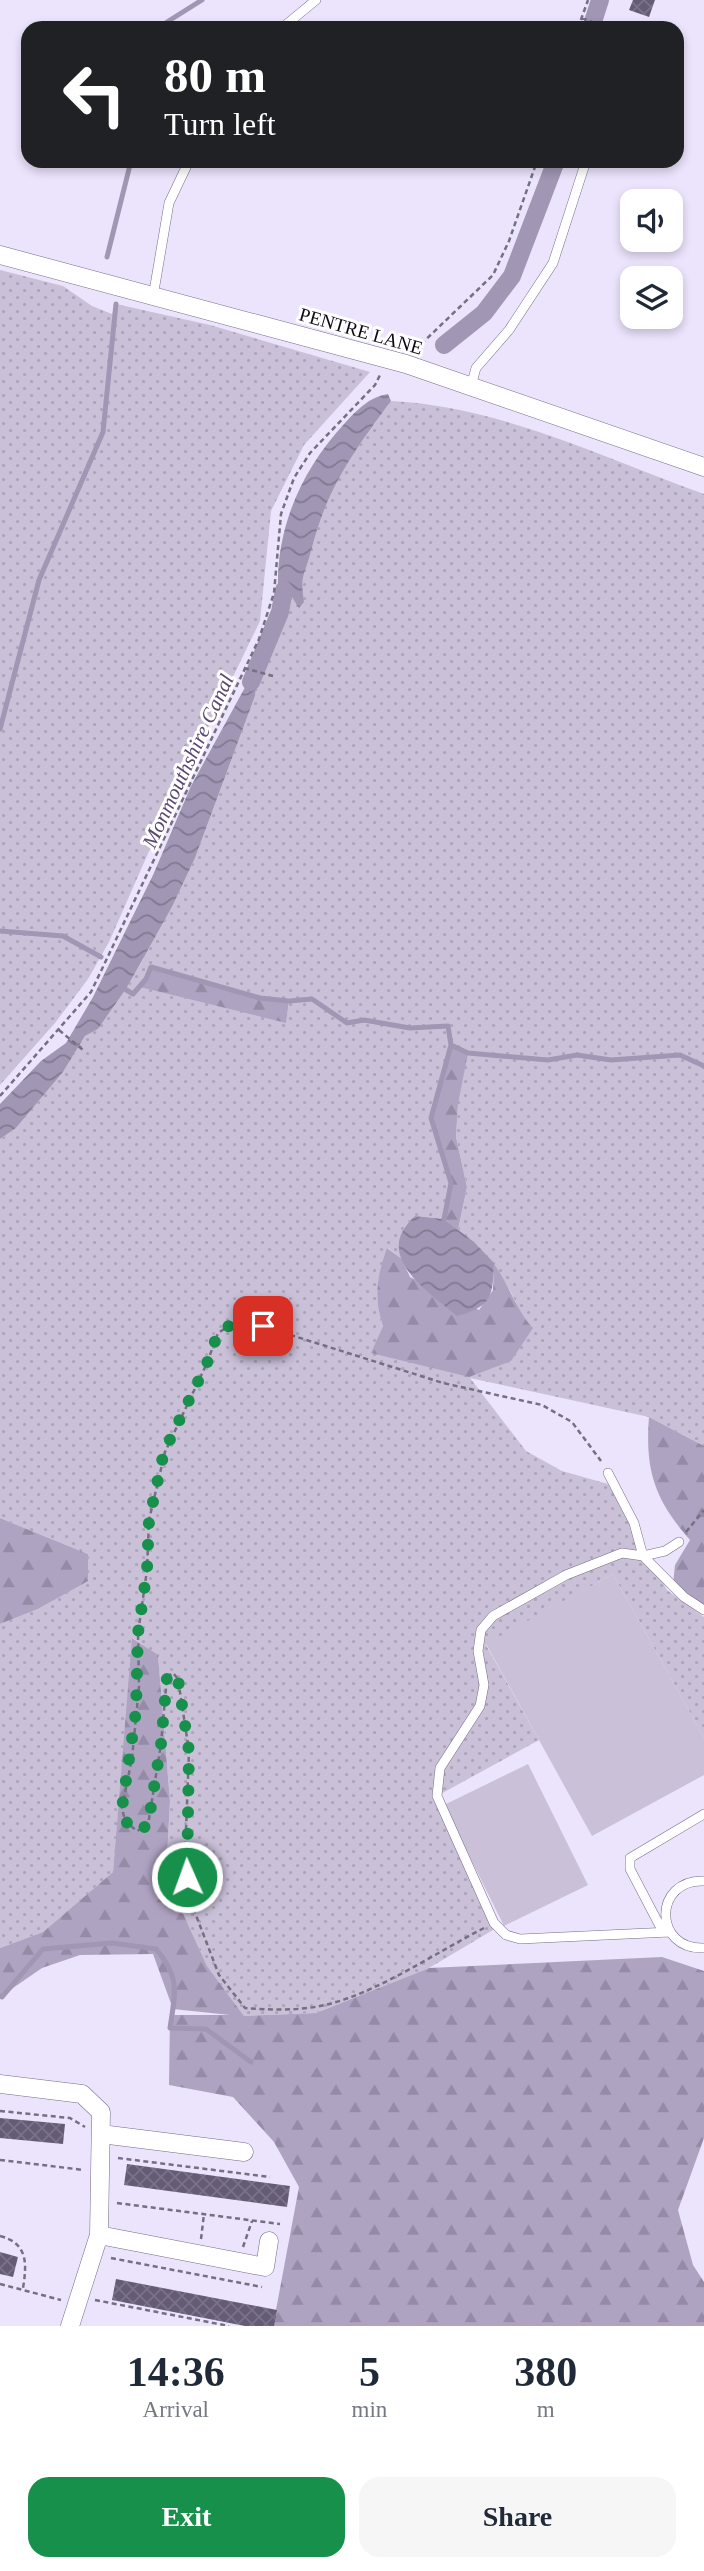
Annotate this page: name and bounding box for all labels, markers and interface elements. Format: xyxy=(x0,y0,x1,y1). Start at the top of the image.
text: 80 m xyxy=(164,48,266,103)
icon: left xyxy=(49,49,140,140)
text: Turn left xyxy=(164,106,276,142)
map controls xyxy=(620,189,683,329)
button: sound xyxy=(620,189,683,252)
button: layers xyxy=(620,266,683,329)
street label: PENTRE LANE xyxy=(297,303,425,359)
water label: Monmouthshire Canal xyxy=(137,670,239,853)
pin xyxy=(233,1296,293,1356)
icon: arrive xyxy=(244,1307,282,1345)
position arrow xyxy=(150,1840,224,1914)
text: 14:36 xyxy=(127,2349,225,2395)
text: 5 xyxy=(359,2349,380,2395)
text: 380 xyxy=(514,2349,577,2395)
text: Arrival xyxy=(143,2397,209,2422)
text: min xyxy=(352,2397,387,2422)
text: m xyxy=(537,2397,555,2422)
button: Exit xyxy=(28,2477,345,2557)
button: Share xyxy=(359,2477,676,2557)

